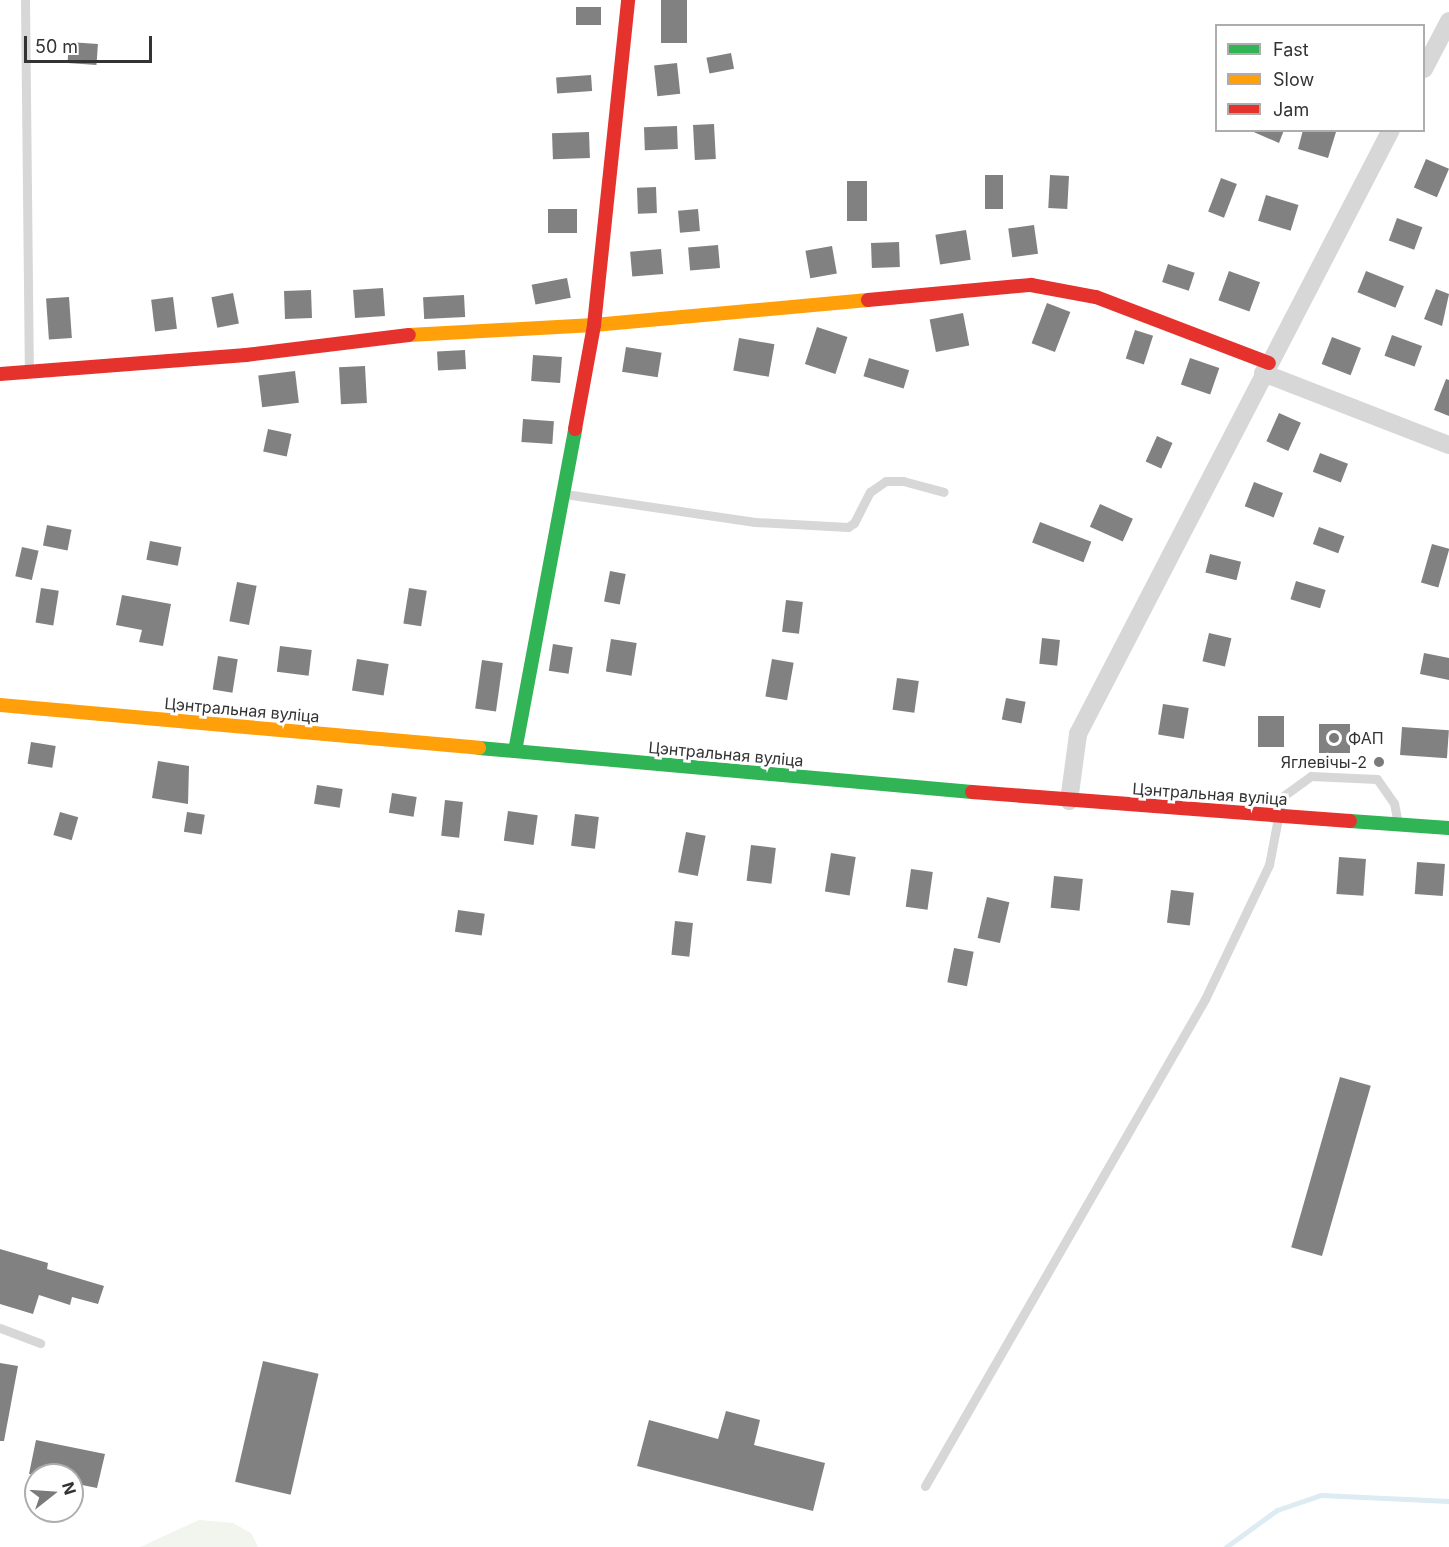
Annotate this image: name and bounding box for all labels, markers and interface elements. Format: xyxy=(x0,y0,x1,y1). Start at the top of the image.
scale bar xyxy=(27,24,154,62)
legend xyxy=(1215,24,1425,132)
text: 50 m xyxy=(35,36,78,57)
text: Fast xyxy=(1273,39,1309,60)
text: Slow xyxy=(1273,69,1314,90)
text: Jam xyxy=(1273,99,1309,120)
street label: Цэнтральная вуліца xyxy=(164,694,320,726)
place label: ФАП xyxy=(1348,728,1384,748)
marker: ФАП xyxy=(1325,729,1343,747)
street label: Цэнтральная вуліца xyxy=(648,738,804,770)
place label: Яглевічы-2 xyxy=(1281,752,1367,772)
marker: Яглевічы-2 xyxy=(1372,755,1386,769)
street label: Цэнтральная вуліца xyxy=(1132,779,1288,809)
north arrow xyxy=(24,1463,84,1523)
text: N xyxy=(58,1480,81,1497)

